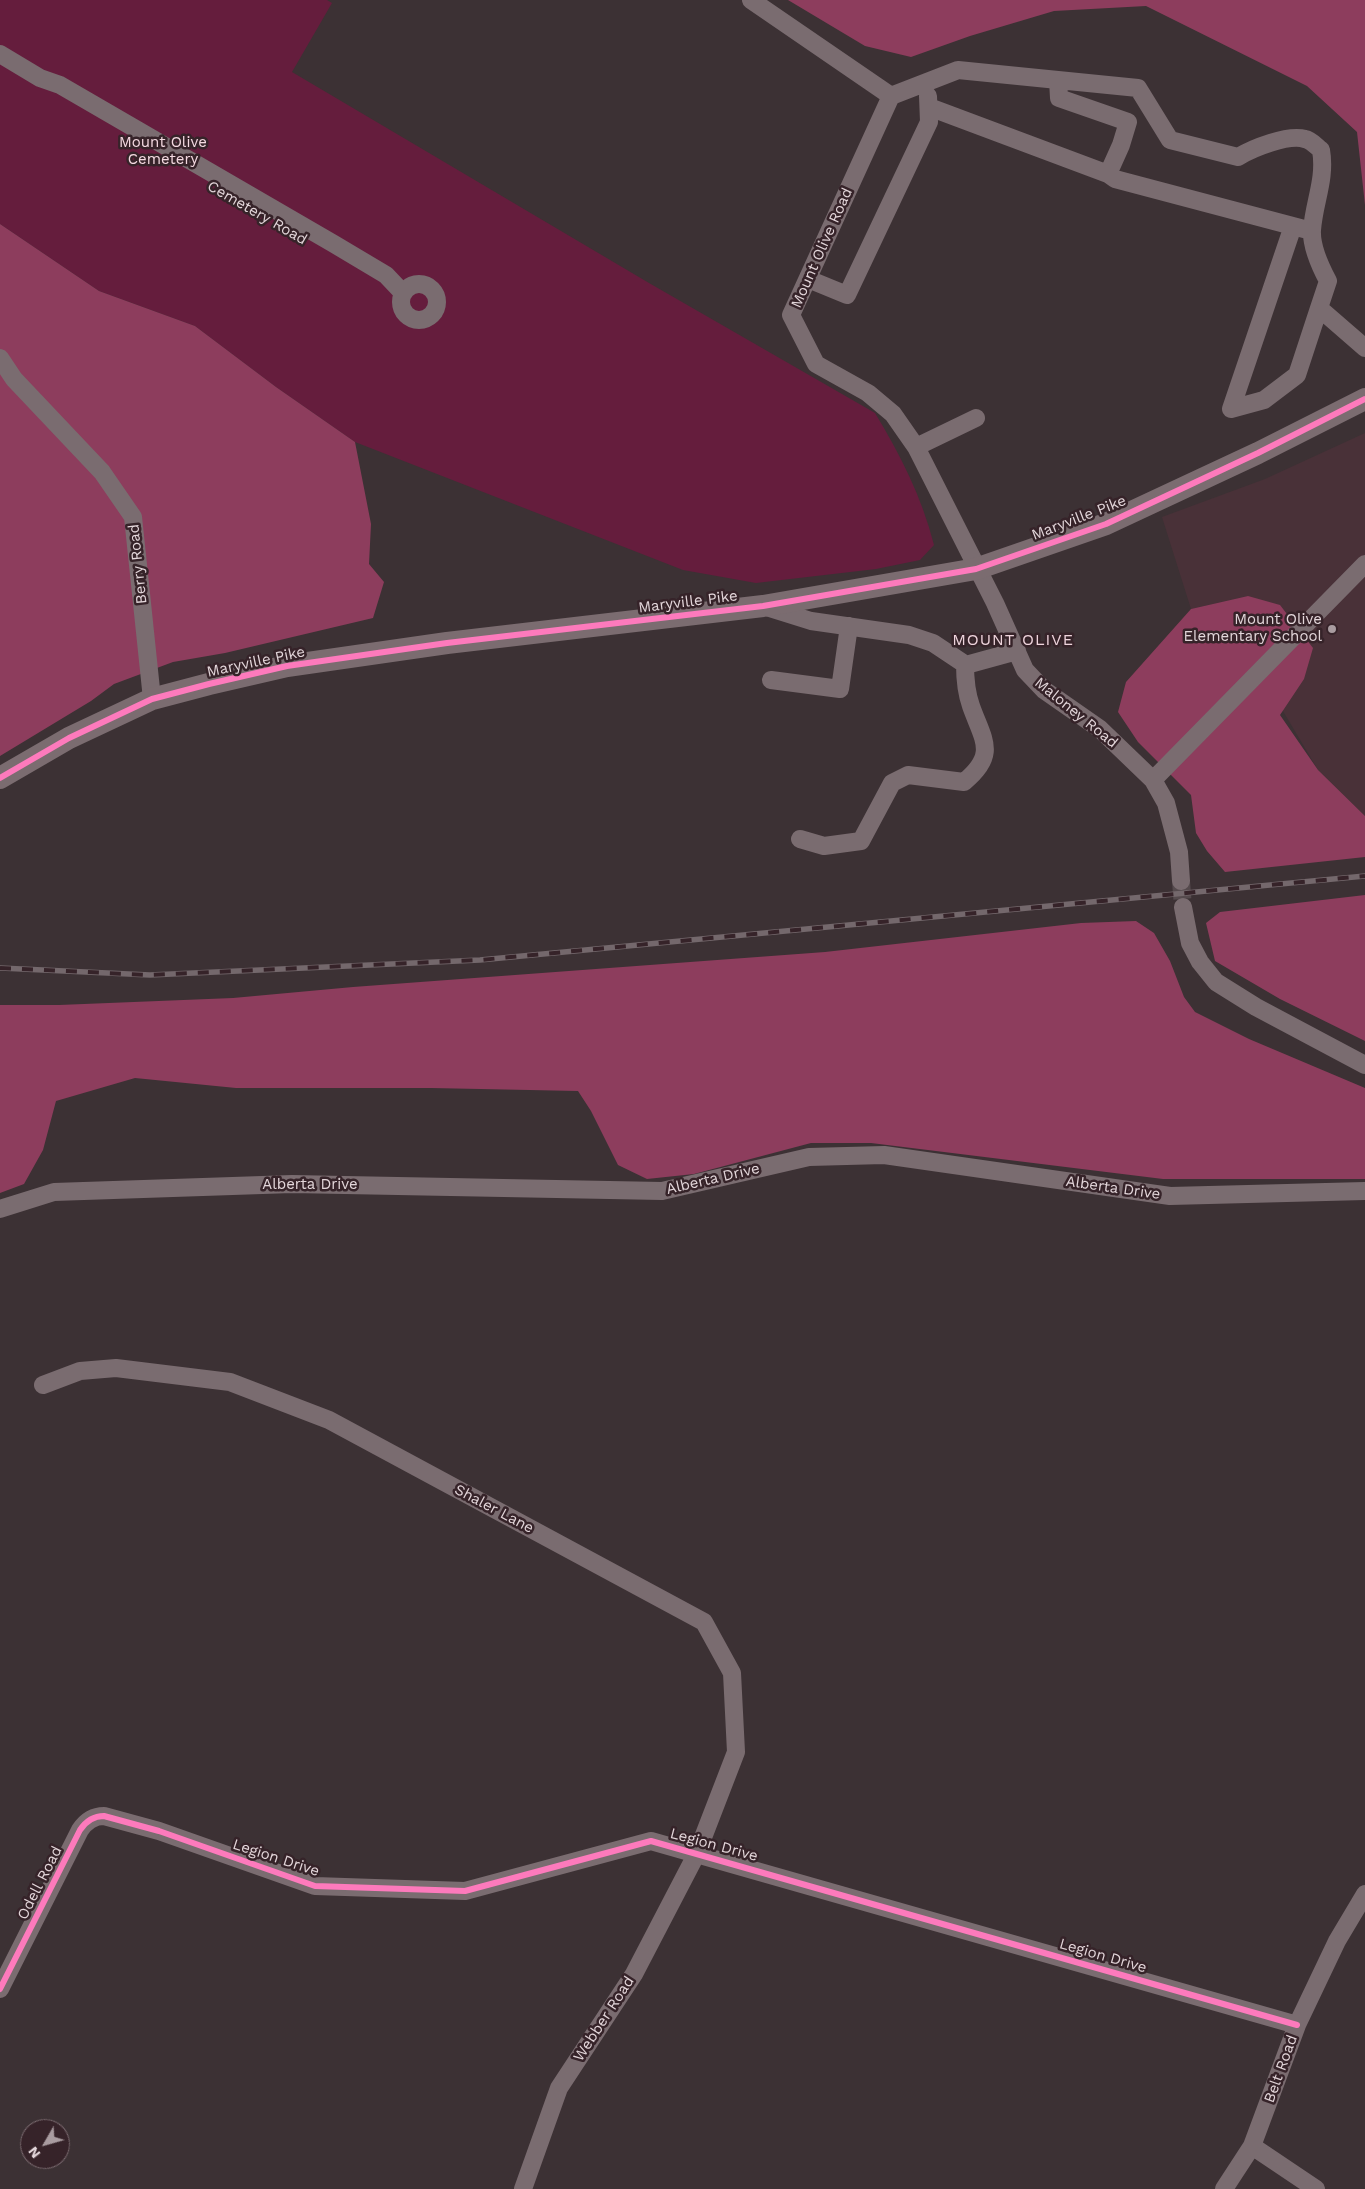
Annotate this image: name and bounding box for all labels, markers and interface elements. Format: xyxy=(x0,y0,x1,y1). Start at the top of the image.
park label: Mount Olive Cemetery xyxy=(119,134,207,169)
street label: Cemetery Road xyxy=(204,177,310,249)
street label: Mount Olive Road xyxy=(787,185,857,311)
street label: Maryville Pike xyxy=(1029,492,1129,544)
street label: Berry Road xyxy=(125,523,151,605)
street label: Maryville Pike xyxy=(637,587,739,617)
place label: Mount Olive Elementary School xyxy=(1183,611,1322,646)
marker: Mount Olive Elementary School xyxy=(1326,623,1338,635)
district label: MOUNT OLIVE xyxy=(951,630,1075,650)
street label: Maryville Pike xyxy=(205,643,307,681)
street label: Maloney Road xyxy=(1031,674,1121,752)
street label: Alberta Drive xyxy=(664,1159,762,1199)
street label: Alberta Drive xyxy=(1065,1172,1161,1204)
street label: Alberta Drive xyxy=(262,1176,358,1194)
street label: Shaler Lane xyxy=(451,1481,537,1537)
street label: Legion Drive xyxy=(668,1825,760,1865)
street label: Legion Drive xyxy=(230,1836,322,1880)
street label: Odell Road xyxy=(14,1843,66,1923)
street label: Legion Drive xyxy=(1057,1935,1149,1977)
street label: Webber Road xyxy=(570,1973,638,2065)
street label: Belt Road xyxy=(1260,2033,1302,2105)
north arrow xyxy=(20,2119,70,2169)
text: N xyxy=(24,2144,43,2162)

